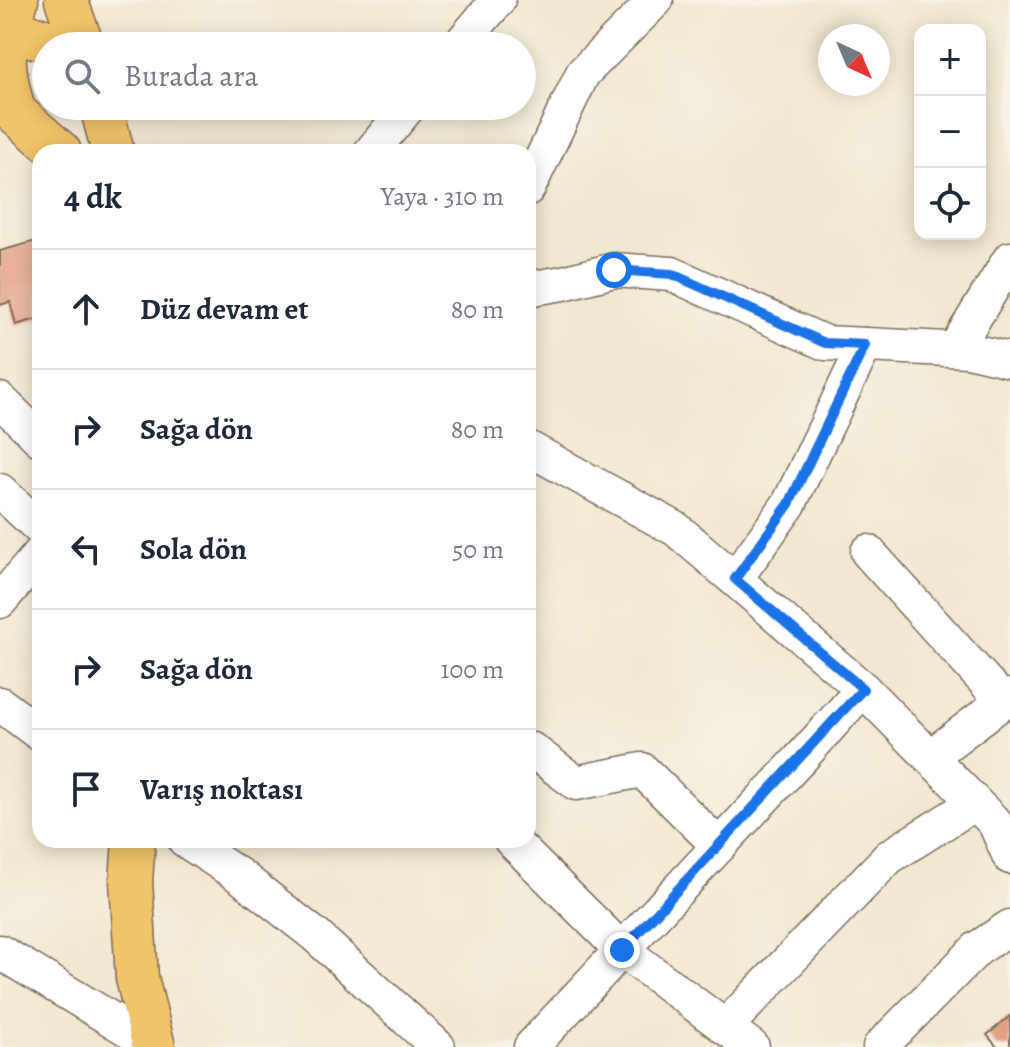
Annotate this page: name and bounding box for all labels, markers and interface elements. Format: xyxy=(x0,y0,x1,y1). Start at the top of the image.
north arrow xyxy=(818,24,890,96)
map controls xyxy=(914,24,986,240)
button: + xyxy=(914,24,986,96)
search box xyxy=(32,32,536,120)
icon: search xyxy=(60,54,104,98)
text: Burada ara xyxy=(124,56,259,96)
button: − xyxy=(914,96,986,168)
button: locate xyxy=(914,168,986,240)
text: 4 dk xyxy=(64,173,122,220)
text: Yaya · 310 m xyxy=(381,179,504,214)
route start xyxy=(596,252,632,288)
icon: ahead xyxy=(64,287,108,331)
text: Düz devam et xyxy=(140,289,308,329)
text: 80 m xyxy=(451,292,504,327)
icon: right xyxy=(64,407,108,451)
text: Sağa dön xyxy=(140,409,253,449)
text: 80 m xyxy=(451,412,504,447)
icon: left xyxy=(64,527,108,571)
text: Sola dön xyxy=(140,529,247,569)
text: 50 m xyxy=(452,532,504,567)
icon: right xyxy=(64,647,108,691)
text: Sağa dön xyxy=(140,649,253,689)
text: 100 m xyxy=(441,652,504,687)
icon: arrive xyxy=(64,767,108,811)
text: Varış noktası xyxy=(140,769,303,809)
route end xyxy=(604,932,640,968)

